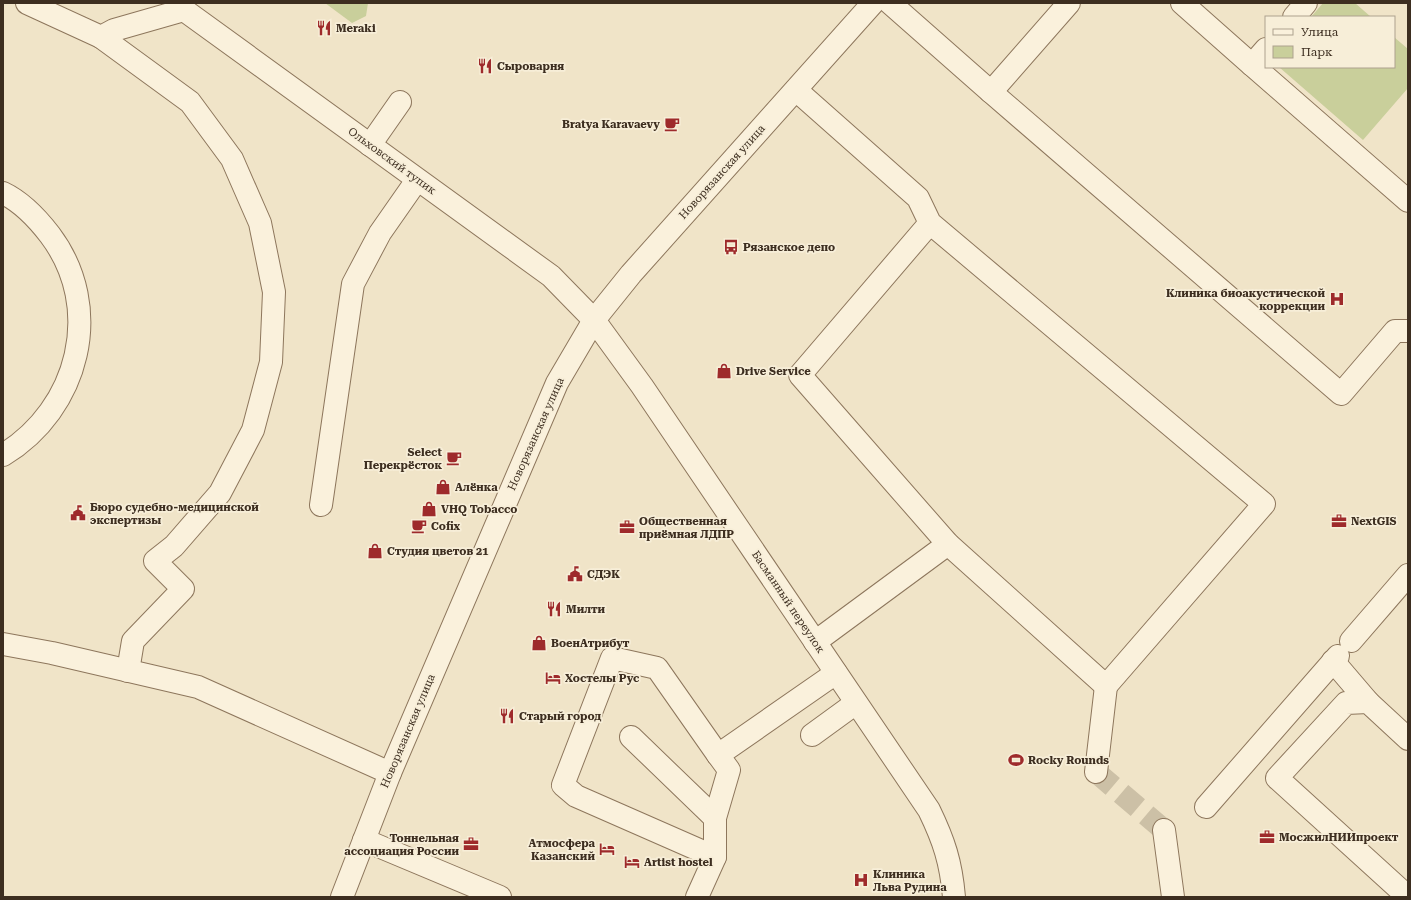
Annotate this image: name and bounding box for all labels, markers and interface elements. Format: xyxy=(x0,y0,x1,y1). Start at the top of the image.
legend xyxy=(1265,16,1395,68)
restaurant icon: Meraki xyxy=(315,19,333,37)
place label: Meraki xyxy=(336,22,376,35)
text: Улица xyxy=(1301,25,1339,39)
text: Парк xyxy=(1301,45,1333,59)
restaurant icon: Сыроварня xyxy=(476,57,494,75)
place label: Сыроварня xyxy=(497,60,564,73)
cafe icon: Bratya Karavaevy xyxy=(663,115,681,133)
place label: Bratya Karavaevy xyxy=(562,118,660,131)
street label: Новорязанская улица xyxy=(676,122,768,222)
street label: Ольховский тупик xyxy=(345,125,439,197)
bus stop icon: Рязанское депо xyxy=(722,238,740,256)
place label: Рязанское депо xyxy=(743,241,835,254)
place label: Клиника биоакустической коррекции xyxy=(1166,287,1325,313)
hospital icon: Клиника биоакустической коррекции xyxy=(1328,290,1346,308)
shop icon: Drive Service xyxy=(715,362,733,380)
place label: Drive Service xyxy=(736,365,811,378)
street label: Новорязанская улица xyxy=(505,375,567,493)
place label: Select Перекрёсток xyxy=(364,446,443,472)
cafe icon: Select Перекрёсток xyxy=(445,449,463,467)
shop icon: Алёнка xyxy=(434,478,452,496)
place label: Алёнка xyxy=(455,481,498,494)
shop icon: VHQ Tobacco xyxy=(420,500,438,518)
place label: Бюро судебно-медицинской экспертизы xyxy=(90,501,259,527)
place label: VHQ Tobacco xyxy=(441,503,517,516)
public building icon: Бюро судебно-медицинской экспертизы xyxy=(69,504,87,522)
office icon: NextGIS xyxy=(1330,512,1348,530)
place label: Общественная приёмная ЛДПР xyxy=(639,515,734,541)
place label: NextGIS xyxy=(1351,515,1397,528)
cafe icon: Cofix xyxy=(410,517,428,535)
office icon: Общественная приёмная ЛДПР xyxy=(618,518,636,536)
place label: Cofix xyxy=(431,520,461,533)
shop icon: Студия цветов 21 xyxy=(366,542,384,560)
place label: Студия цветов 21 xyxy=(387,545,488,558)
street label: Басманный переулок xyxy=(749,548,827,656)
public building icon: СДЭК xyxy=(566,565,584,583)
place label: СДЭК xyxy=(587,568,620,581)
restaurant icon: Милти xyxy=(545,600,563,618)
place label: Милти xyxy=(566,603,606,616)
shop icon: ВоенАтрибут xyxy=(530,634,548,652)
place label: ВоенАтрибут xyxy=(551,637,630,650)
hotel icon: Хостелы Рус xyxy=(544,669,562,687)
street label: Новорязанская улица xyxy=(378,672,438,790)
place label: Хостелы Рус xyxy=(565,672,640,685)
restaurant icon: Старый город xyxy=(498,707,516,725)
place label: Старый город xyxy=(519,710,601,723)
sports icon: Rocky Rounds xyxy=(1007,751,1025,769)
place label: Rocky Rounds xyxy=(1028,754,1109,767)
office icon: МосжилНИИпроект xyxy=(1258,828,1276,846)
place label: МосжилНИИпроект xyxy=(1279,831,1399,844)
place label: Тоннельная ассоциация России xyxy=(344,832,459,858)
office icon: Тоннельная ассоциация России xyxy=(462,835,480,853)
place label: Атмосфера Казанский xyxy=(529,837,596,863)
hotel icon: Атмосфера Казанский xyxy=(598,840,616,858)
hotel icon: Artist hostel xyxy=(623,853,641,871)
place label: Artist hostel xyxy=(644,856,713,869)
place label: Клиника Льва Рудина xyxy=(873,868,947,894)
hospital icon: Клиника Льва Рудина xyxy=(852,871,870,889)

